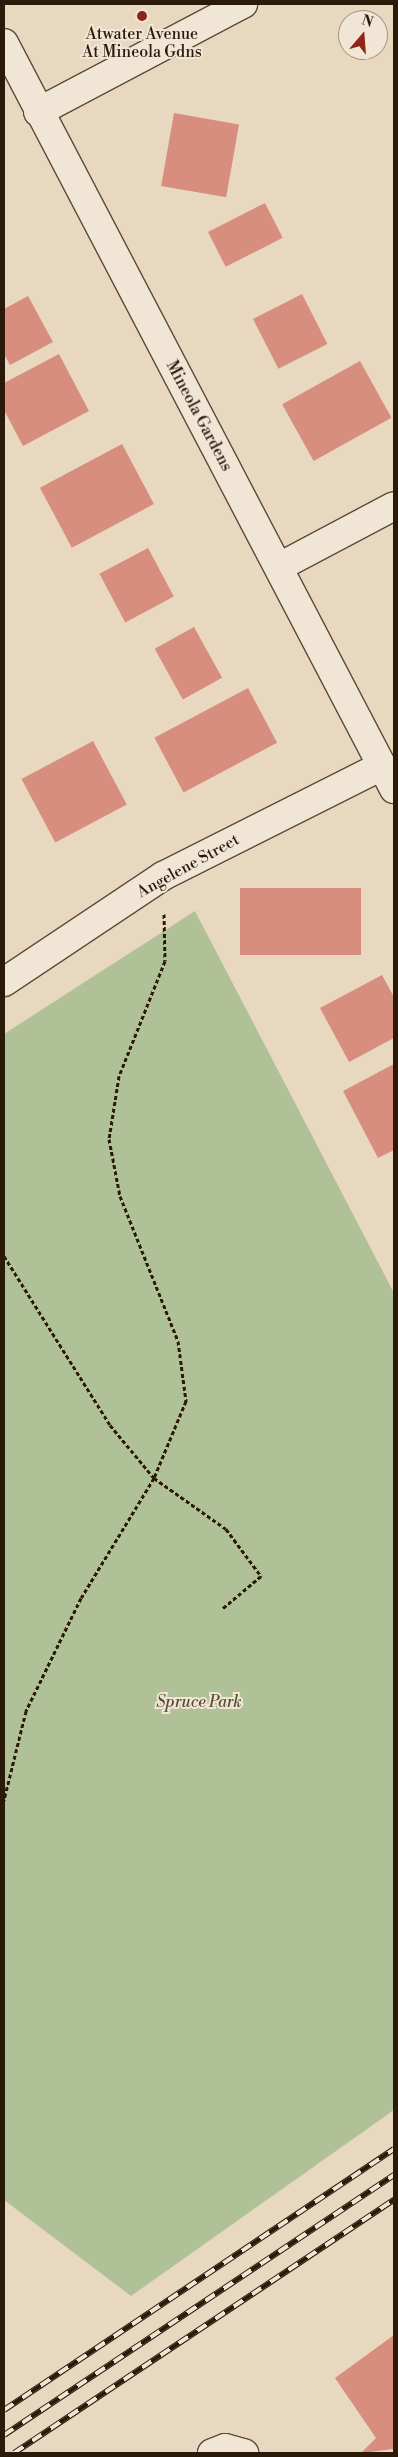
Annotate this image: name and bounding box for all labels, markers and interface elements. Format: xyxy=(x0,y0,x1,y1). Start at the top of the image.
marker: Atwater Avenue At Mineola Gdns xyxy=(136,10,148,22)
north arrow xyxy=(338,10,388,60)
text: N xyxy=(359,11,375,32)
place label: Atwater Avenue At Mineola Gdns xyxy=(82,24,202,62)
street label: Mineola Gardens xyxy=(162,357,236,475)
street label: Angelene Street xyxy=(134,830,242,902)
park label: Spruce Park xyxy=(156,1692,242,1712)

